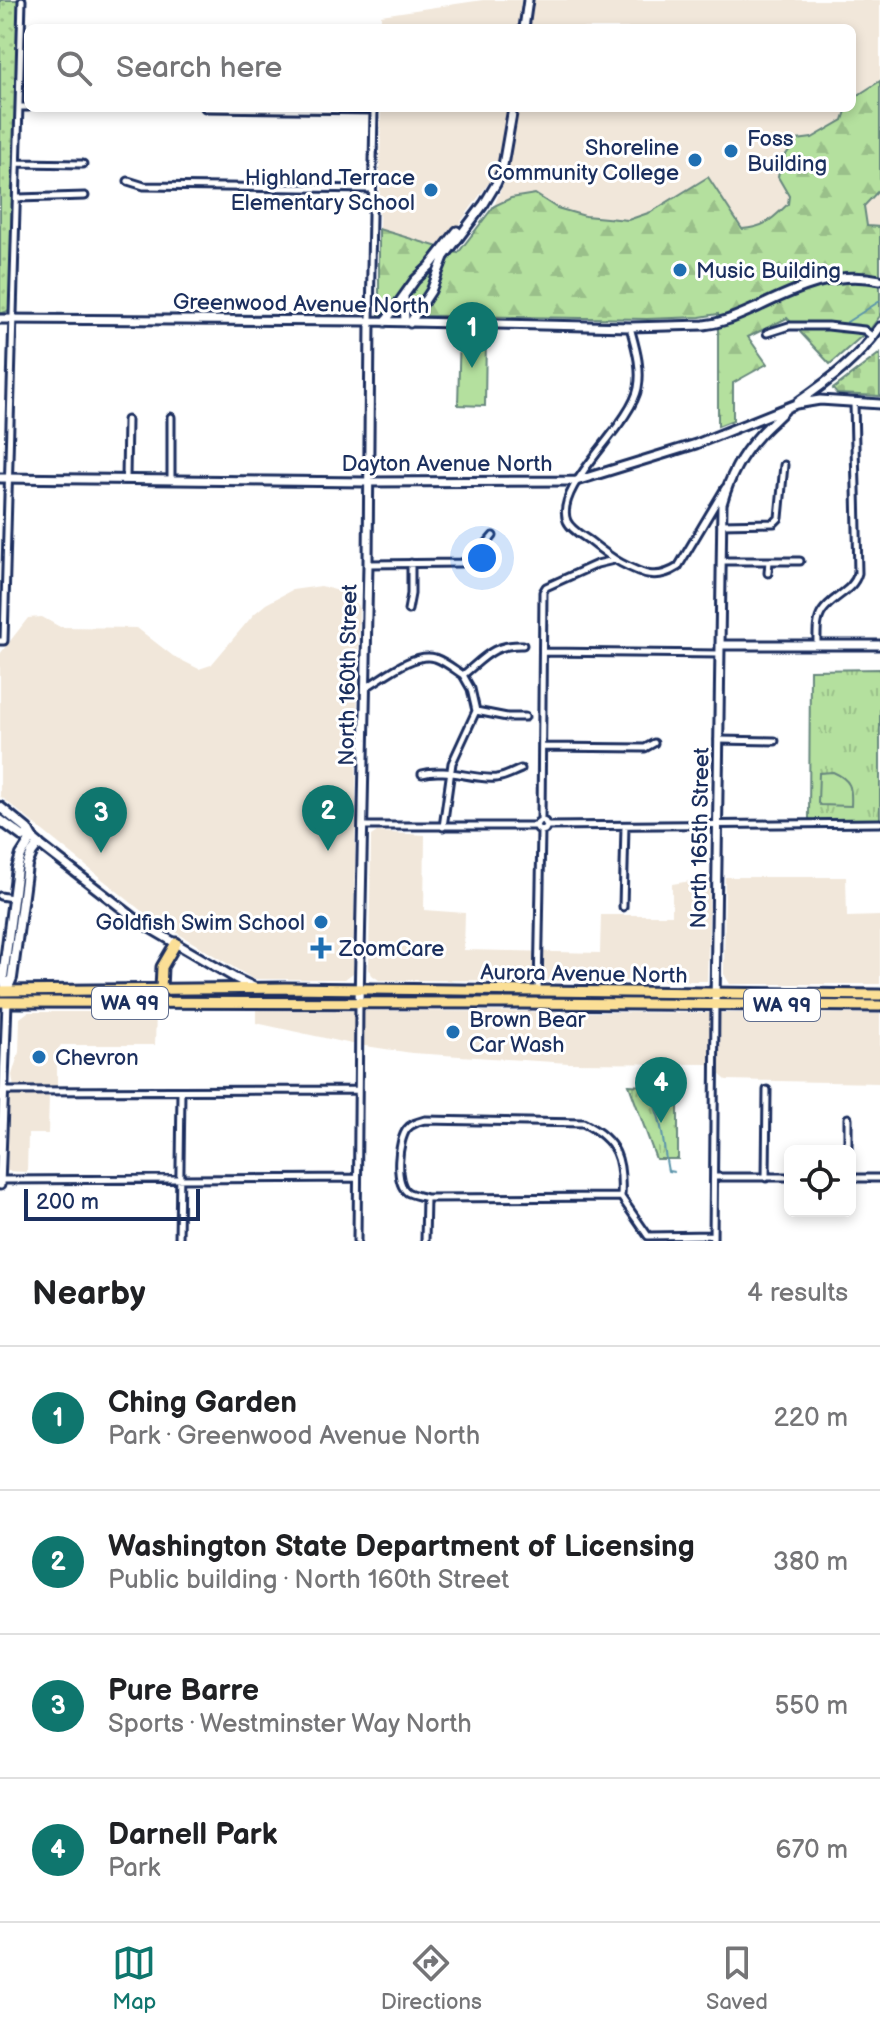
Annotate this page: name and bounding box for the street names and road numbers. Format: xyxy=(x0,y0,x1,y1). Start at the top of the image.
street label: Greenwood Avenue North xyxy=(173,289,429,320)
street label: Dayton Avenue North xyxy=(342,451,552,478)
street label: North 160th Street xyxy=(333,584,364,766)
street label: North 165th Street xyxy=(685,747,716,929)
street label: Aurora Avenue North xyxy=(480,959,688,990)
road number: WA 99 xyxy=(92,987,168,1019)
road number: WA 99 xyxy=(744,989,820,1021)

